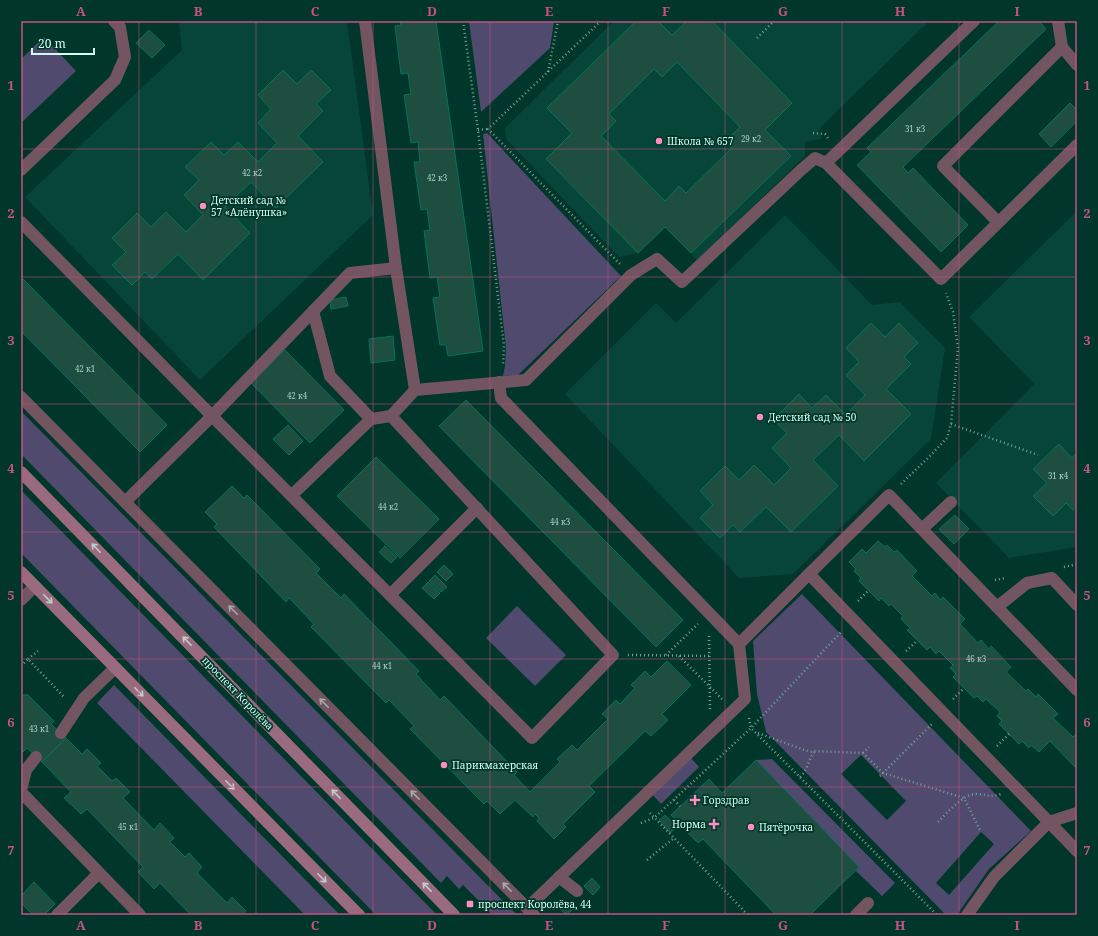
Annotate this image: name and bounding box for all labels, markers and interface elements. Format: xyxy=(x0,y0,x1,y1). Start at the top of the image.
text: A xyxy=(76,2,86,20)
text: B xyxy=(194,2,203,20)
text: C xyxy=(311,2,320,20)
text: D xyxy=(427,2,437,20)
text: E xyxy=(545,2,554,20)
text: F xyxy=(662,2,670,20)
text: G xyxy=(778,2,788,20)
text: H xyxy=(895,2,906,20)
text: I xyxy=(1014,2,1020,20)
scale bar xyxy=(32,30,94,56)
text: 20 m xyxy=(38,35,66,52)
text: 1 xyxy=(7,76,15,94)
text: 1 xyxy=(1083,76,1091,94)
house number: 31 к3 xyxy=(905,123,926,134)
house number: 29 к2 xyxy=(741,133,761,144)
place label: Школа № 657 xyxy=(667,134,734,148)
marker: Школа № 657 xyxy=(654,136,664,146)
house number: 42 к2 xyxy=(242,167,262,178)
house number: 42 к3 xyxy=(427,172,448,183)
place label: Детский сад № 57 «Алёнушка» xyxy=(211,193,287,219)
marker: Детский сад № 57 «Алёнушка» xyxy=(198,201,208,211)
text: 2 xyxy=(7,204,15,222)
text: 2 xyxy=(1083,204,1091,222)
text: 3 xyxy=(7,331,15,349)
text: 3 xyxy=(1083,331,1091,349)
house number: 42 к1 xyxy=(75,363,95,374)
house number: 42 к4 xyxy=(287,390,308,401)
place label: Детский сад № 50 xyxy=(768,410,857,424)
marker: Детский сад № 50 xyxy=(755,412,765,422)
text: 4 xyxy=(7,459,15,477)
text: 4 xyxy=(1083,459,1091,477)
house number: 31 к4 xyxy=(1048,470,1069,481)
house number: 44 к2 xyxy=(378,501,398,512)
house number: 44 к3 xyxy=(550,516,571,527)
one-way arrow xyxy=(91,543,101,553)
text: 5 xyxy=(7,586,15,604)
text: 5 xyxy=(1083,586,1091,604)
one-way arrow xyxy=(43,594,53,604)
one-way arrow xyxy=(228,605,237,615)
one-way arrow xyxy=(182,636,192,646)
street label: проспект Королёва xyxy=(199,653,277,733)
house number: 46 к3 xyxy=(966,653,987,664)
house number: 44 к1 xyxy=(372,660,392,671)
one-way arrow xyxy=(134,687,144,697)
one-way arrow xyxy=(319,698,329,708)
text: 6 xyxy=(7,713,15,731)
text: 6 xyxy=(1083,713,1091,731)
house number: 43 к1 xyxy=(29,723,49,734)
place label: Парикмахерская xyxy=(452,758,539,772)
marker: Парикмахерская xyxy=(439,760,449,770)
one-way arrow xyxy=(226,780,235,790)
one-way arrow xyxy=(331,789,341,799)
one-way arrow xyxy=(411,790,420,800)
place label: Горздрав xyxy=(703,793,750,807)
marker: Горздрав xyxy=(690,795,700,805)
place label: Норма xyxy=(672,817,706,831)
marker: Норма xyxy=(709,819,719,829)
place label: Пятёрочка xyxy=(759,820,814,834)
house number: 45 к1 xyxy=(118,821,138,832)
marker: Пятёрочка xyxy=(746,822,756,832)
text: 7 xyxy=(7,841,15,859)
text: 7 xyxy=(1083,841,1091,859)
one-way arrow xyxy=(317,873,327,883)
one-way arrow xyxy=(422,882,432,892)
one-way arrow xyxy=(502,882,512,892)
place label: проспект Королёва, 44 xyxy=(478,897,592,911)
marker: проспект Королёва, 44 xyxy=(465,899,475,909)
text: A xyxy=(76,916,86,934)
text: B xyxy=(194,916,203,934)
text: C xyxy=(311,916,320,934)
text: D xyxy=(427,916,437,934)
text: E xyxy=(545,916,554,934)
text: F xyxy=(662,916,670,934)
text: G xyxy=(778,916,788,934)
text: H xyxy=(895,916,906,934)
text: I xyxy=(1014,916,1020,934)

